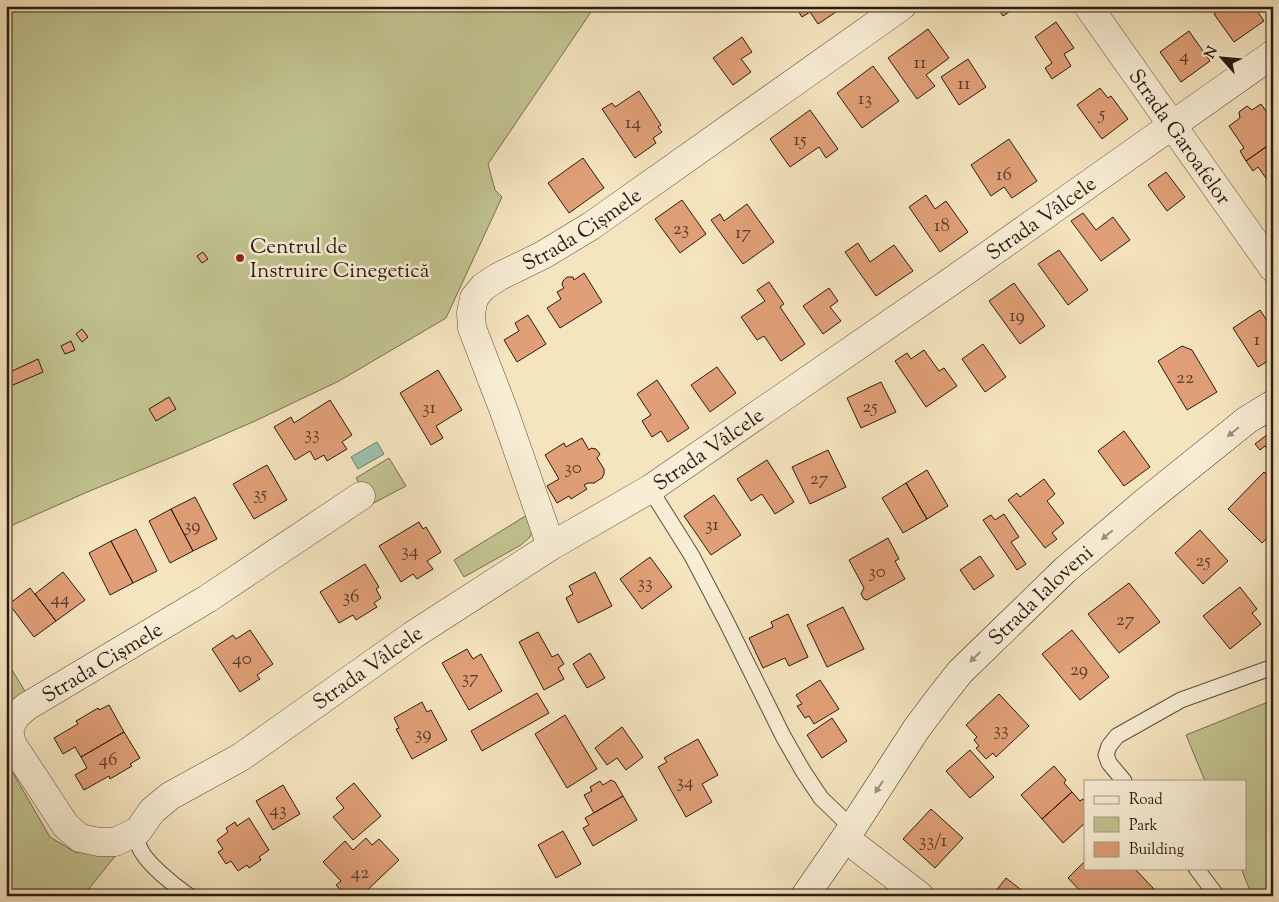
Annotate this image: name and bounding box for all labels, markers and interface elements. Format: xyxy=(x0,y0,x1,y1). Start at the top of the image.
north arrow xyxy=(1196,32,1246,82)
house number: 4 xyxy=(1179,43,1189,70)
text: N xyxy=(1201,43,1224,63)
house number: 11 xyxy=(914,50,927,77)
street label: Strada Garoafelor xyxy=(1120,64,1237,212)
house number: 11 xyxy=(958,71,971,98)
house number: 13 xyxy=(858,86,872,113)
house number: 5 xyxy=(1098,101,1106,128)
house number: 14 xyxy=(625,110,641,137)
house number: 15 xyxy=(794,127,807,154)
house number: 16 xyxy=(996,162,1012,189)
street label: Strada Vâlcele xyxy=(981,170,1103,269)
street label: Strada Cișmele xyxy=(518,182,649,280)
house number: 18 xyxy=(934,213,950,240)
house number: 23 xyxy=(673,216,689,243)
house number: 17 xyxy=(735,220,751,247)
place label: Centrul de Instruire Cinegetică xyxy=(250,233,430,287)
marker: Centrul de Instruire Cinegetică xyxy=(234,252,246,264)
house number: 19 xyxy=(1009,303,1025,330)
house number: 1 xyxy=(1254,327,1261,354)
house number: 22 xyxy=(1176,365,1194,392)
house number: 25 xyxy=(862,394,878,421)
house number: 31 xyxy=(422,395,437,422)
street label: Strada Vâlcele xyxy=(648,402,771,499)
house number: 33 xyxy=(304,421,320,448)
one-way arrow xyxy=(1227,426,1240,437)
house number: 30 xyxy=(564,455,582,482)
house number: 27 xyxy=(810,466,829,493)
house number: 35 xyxy=(253,481,268,508)
house number: 31 xyxy=(705,512,720,539)
house number: 39 xyxy=(184,513,200,540)
one-way arrow xyxy=(1101,529,1114,540)
house number: 34 xyxy=(401,538,419,565)
street label: Strada Ialoveni xyxy=(983,539,1101,653)
house number: 25 xyxy=(1195,548,1211,575)
house number: 30 xyxy=(868,559,886,586)
house number: 33 xyxy=(637,570,653,597)
house number: 36 xyxy=(343,584,359,611)
house number: 44 xyxy=(50,586,70,613)
house number: 27 xyxy=(1116,607,1135,634)
street label: Strada Cișmele xyxy=(37,616,169,712)
street label: Strada Vâlcele xyxy=(307,619,429,718)
house number: 40 xyxy=(232,646,252,673)
one-way arrow xyxy=(970,651,982,663)
house number: 29 xyxy=(1070,657,1088,684)
house number: 37 xyxy=(461,665,479,692)
house number: 33 xyxy=(993,717,1009,744)
house number: 39 xyxy=(415,721,431,748)
house number: 46 xyxy=(99,747,117,774)
house number: 34 xyxy=(676,769,694,796)
one-way arrow xyxy=(874,780,884,794)
legend xyxy=(1084,780,1246,870)
text: Road xyxy=(1129,790,1163,811)
house number: 43 xyxy=(269,797,287,824)
text: Park xyxy=(1129,816,1158,837)
house number: 33/1 xyxy=(919,828,948,855)
text: Building xyxy=(1129,840,1184,861)
house number: 42 xyxy=(351,860,369,887)

